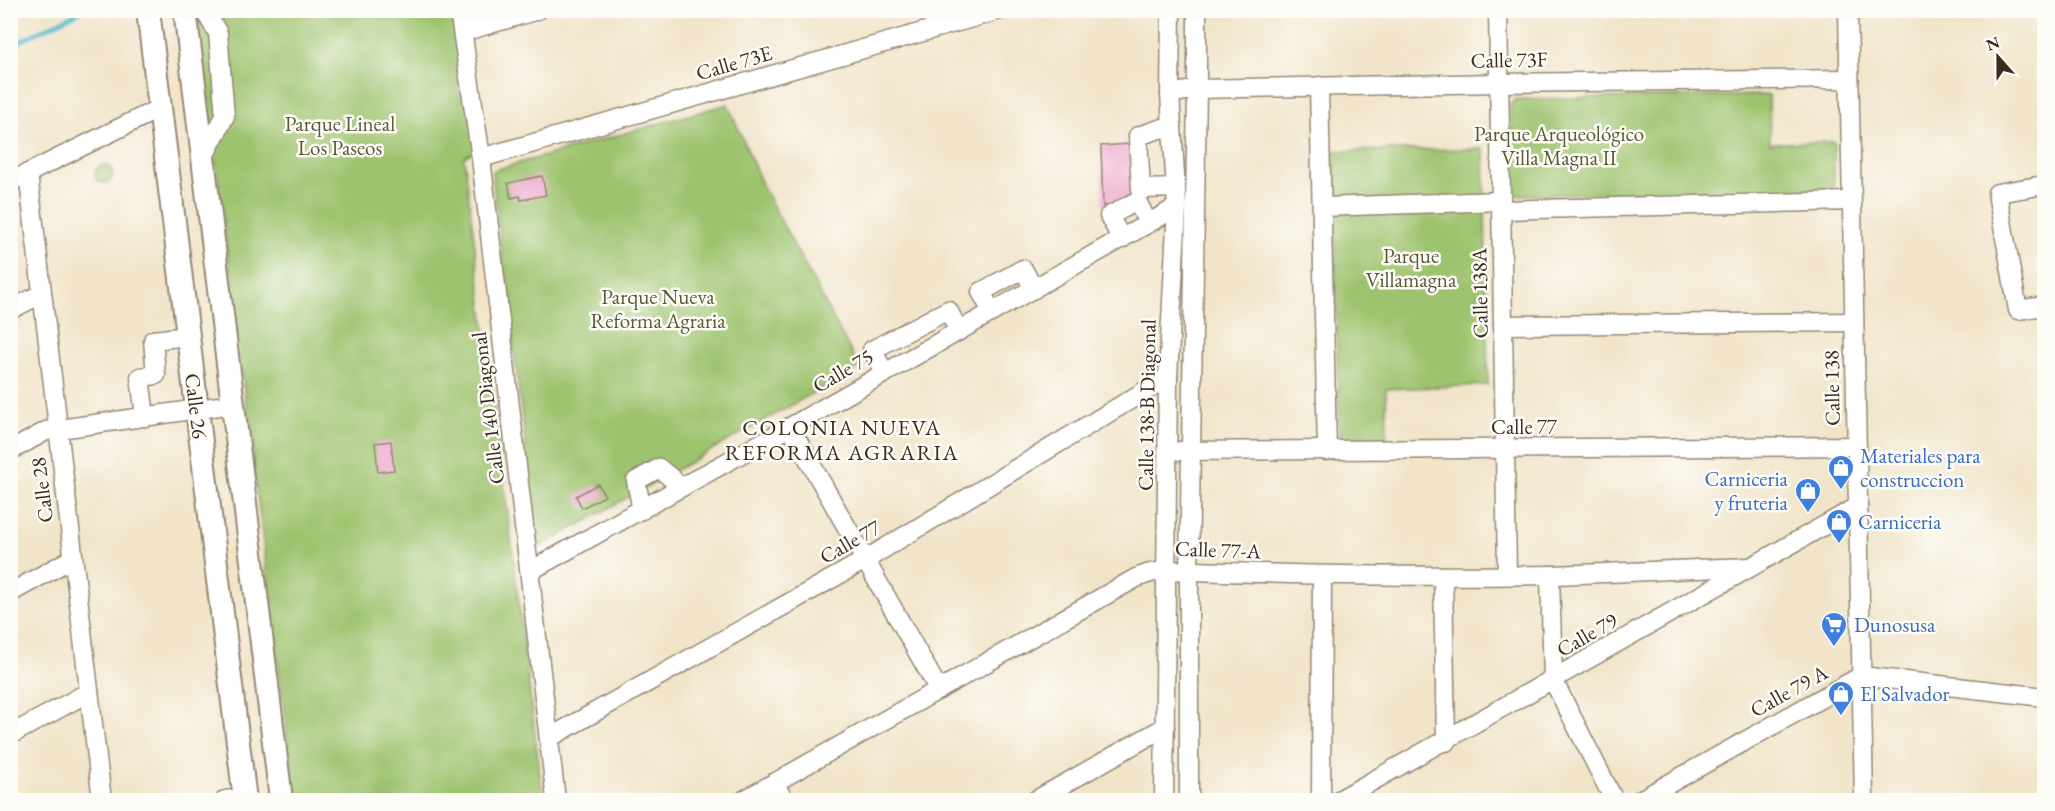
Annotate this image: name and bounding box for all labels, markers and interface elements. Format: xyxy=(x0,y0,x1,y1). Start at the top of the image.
north arrow xyxy=(1968,27,2028,87)
text: N xyxy=(1983,31,2003,56)
street label: Calle 73E xyxy=(693,39,775,86)
street label: Calle 73F xyxy=(1470,45,1548,74)
park label: Parque Lineal Los Paseos xyxy=(285,110,395,161)
park label: Parque Arqueológico Villa Magna II xyxy=(1474,120,1644,171)
park label: Parque Villamagna xyxy=(1366,242,1457,293)
street label: Calle 138A xyxy=(1465,247,1494,339)
park label: Parque Nueva Reforma Agraria xyxy=(590,283,726,334)
street label: Calle 138-B Diagonal xyxy=(1132,319,1161,491)
street label: Calle 140 Diagonal xyxy=(465,330,510,486)
street label: Calle 75 xyxy=(807,342,878,399)
street label: Calle 138 xyxy=(1817,350,1846,426)
street label: Calle 26 xyxy=(179,372,214,440)
district label: COLONIA NUEVA REFORMA AGRARIA xyxy=(725,413,959,467)
street label: Calle 77 xyxy=(1491,413,1558,440)
place label: Materiales para construccion xyxy=(1860,442,1981,493)
shop icon: Materiales para construccion xyxy=(1826,453,1856,491)
street label: Calle 28 xyxy=(24,456,59,524)
place label: Carniceria y fruteria xyxy=(1705,465,1789,516)
shop icon: Carniceria y fruteria xyxy=(1793,476,1823,514)
shop icon: Carniceria xyxy=(1824,507,1854,545)
place label: Carniceria xyxy=(1858,508,1942,535)
street label: Calle 77 xyxy=(814,513,886,570)
street label: Calle 77-A xyxy=(1174,535,1262,565)
street label: Calle 79 xyxy=(1551,606,1622,663)
supermarket icon: Dunosusa xyxy=(1819,610,1849,648)
place label: Dunosusa xyxy=(1854,611,1936,638)
street label: Calle 79 A xyxy=(1745,658,1833,723)
shop icon: El Salvador xyxy=(1826,679,1856,717)
place label: El Salvador xyxy=(1860,680,1950,707)

